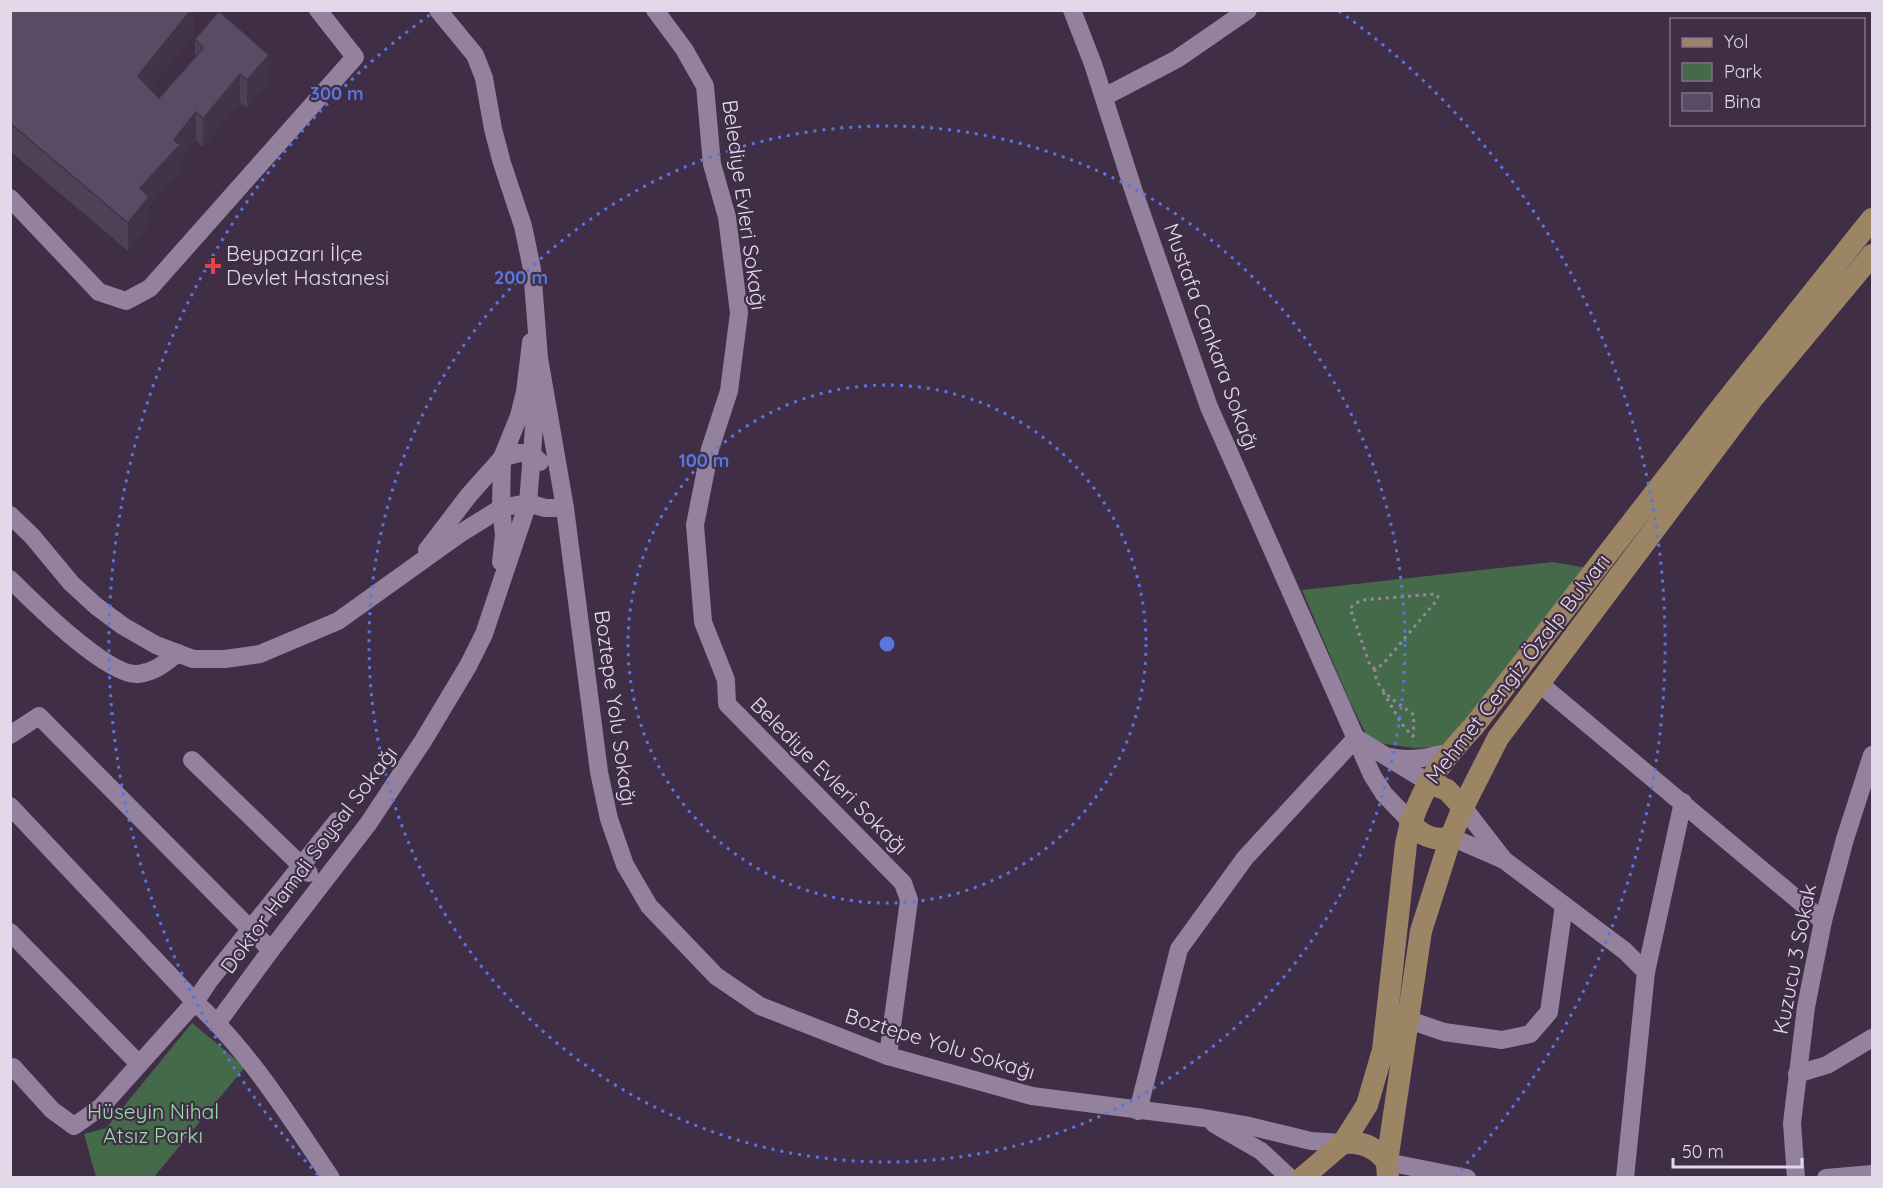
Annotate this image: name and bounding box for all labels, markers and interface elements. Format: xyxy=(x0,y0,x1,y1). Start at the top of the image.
legend xyxy=(1670,18,1865,126)
text: Yol xyxy=(1724,30,1748,53)
text: Park xyxy=(1724,60,1762,83)
text: 300 m xyxy=(310,82,364,105)
text: Bina xyxy=(1724,90,1761,113)
street label: Belediye Evleri Sokağı xyxy=(717,98,773,312)
street label: Mustafa Cankara Sokağı xyxy=(1159,220,1265,454)
place label: Beypazarı İlçe Devlet Hastanesi xyxy=(226,240,389,290)
marker: Beypazarı İlçe Devlet Hastanesi xyxy=(204,257,222,275)
text: 200 m xyxy=(494,266,548,289)
text: 100 m xyxy=(679,449,729,472)
street label: Mehmet Cengiz Özalp Bulvarı xyxy=(1419,548,1615,789)
street label: Boztepe Yolu Sokağı xyxy=(589,608,643,807)
centre of rings xyxy=(877,634,897,654)
street label: Belediye Evleri Sokağı xyxy=(746,691,914,859)
street label: Doktor Hamdi Soysal Sokağı xyxy=(214,741,402,978)
street label: Kuzucu 3 Sokak xyxy=(1767,881,1821,1036)
street label: Boztepe Yolu Sokağı xyxy=(842,1002,1038,1084)
park label: Hüseyin Nihal Atsız Parkı xyxy=(87,1098,219,1148)
scale bar xyxy=(1673,1131,1802,1169)
text: 50 m xyxy=(1682,1140,1724,1163)

